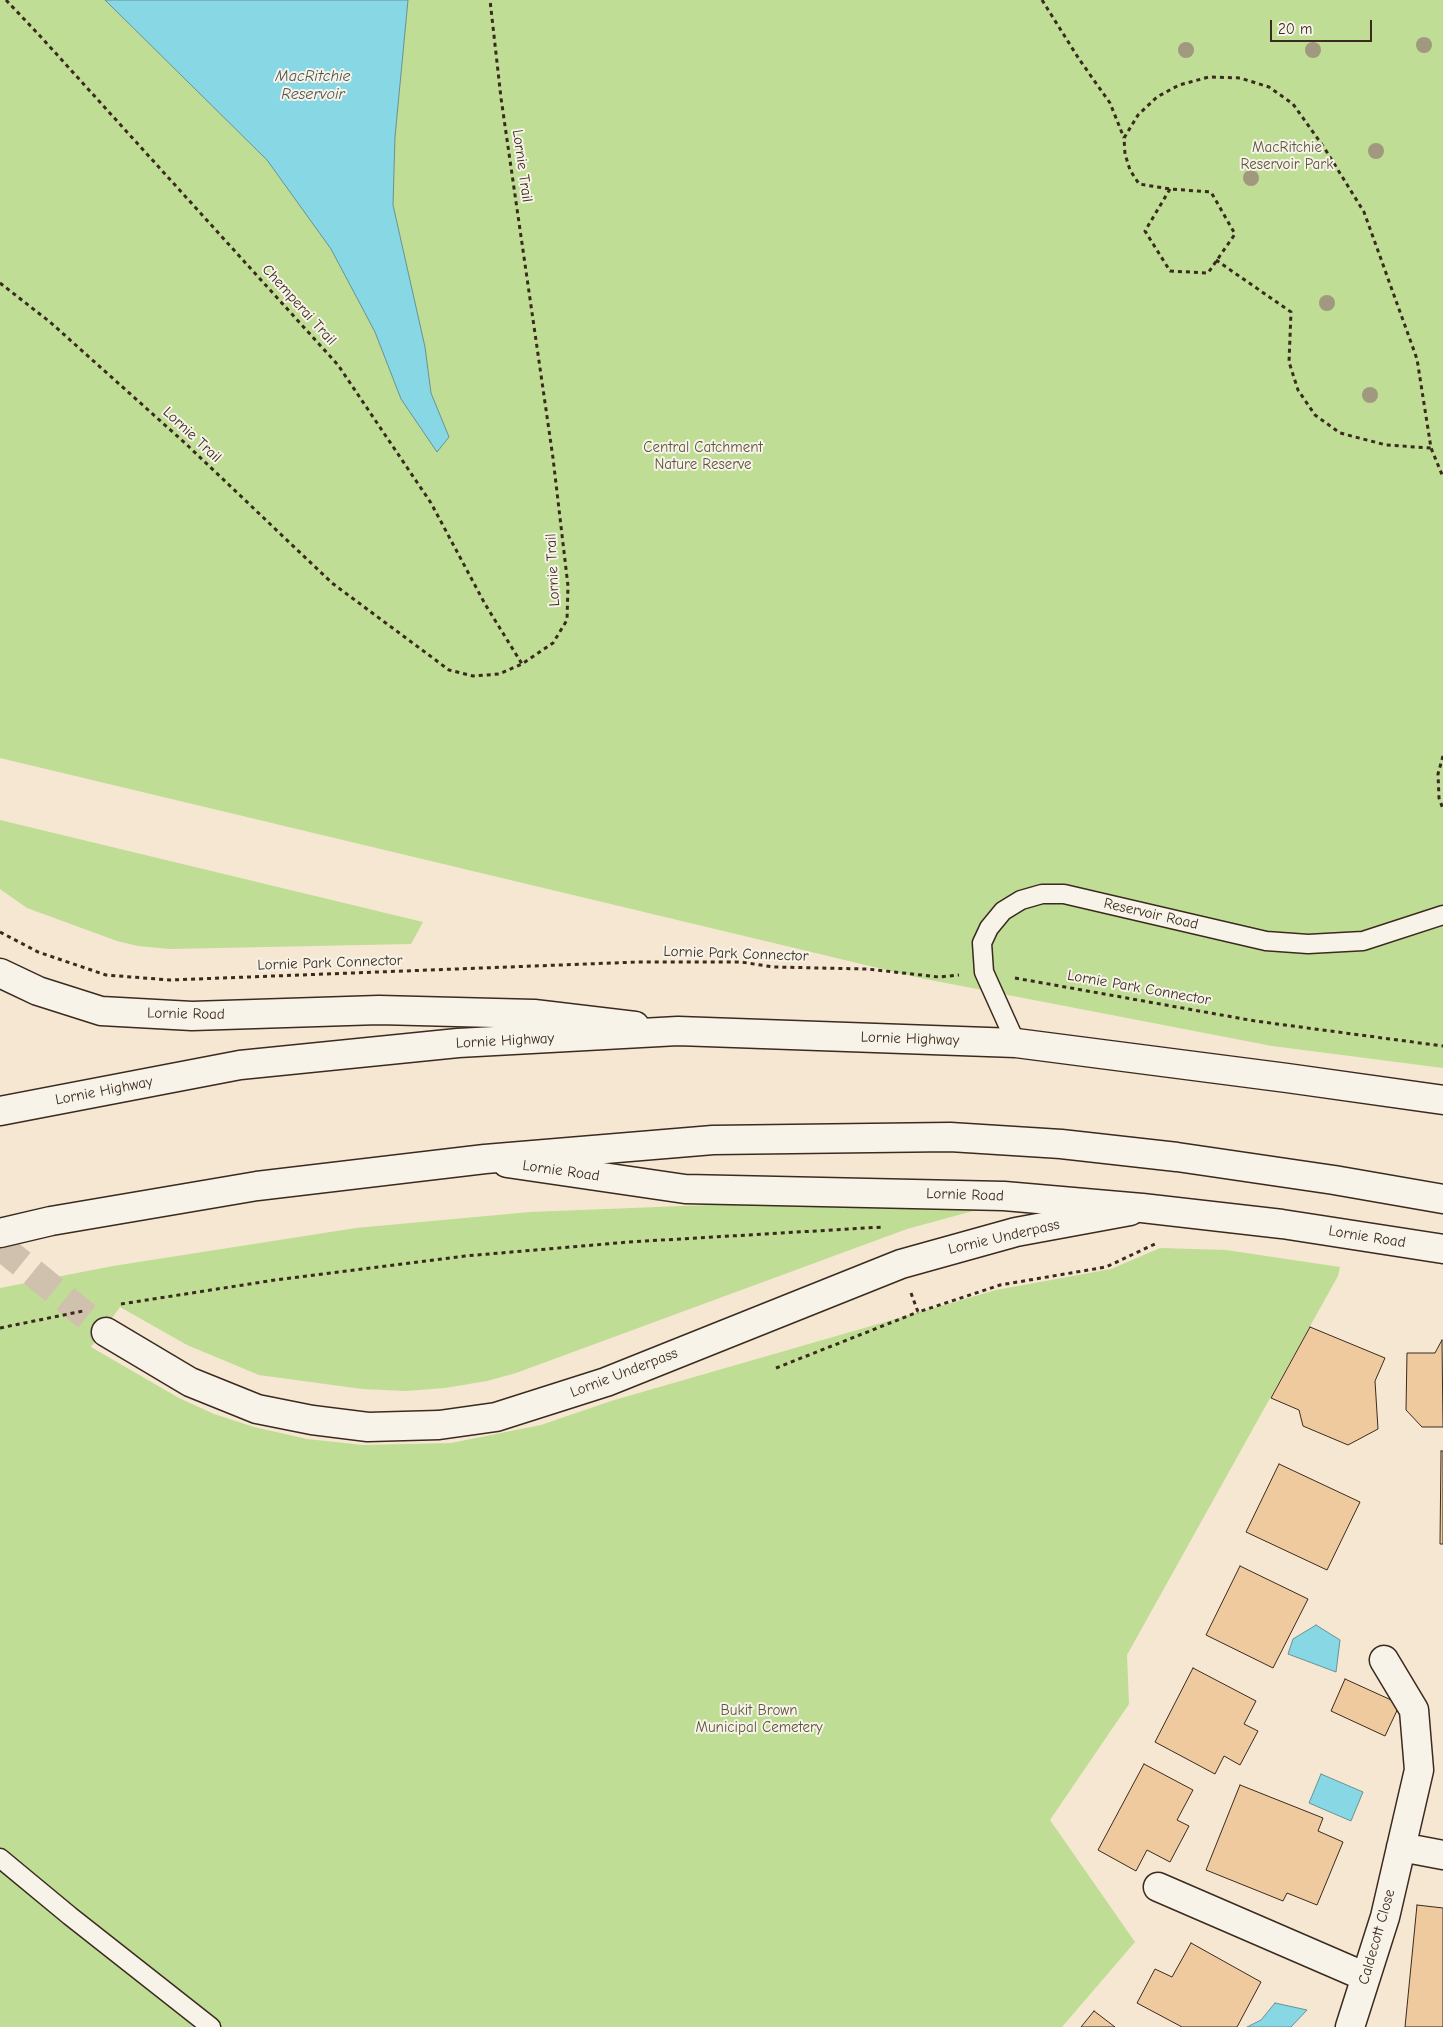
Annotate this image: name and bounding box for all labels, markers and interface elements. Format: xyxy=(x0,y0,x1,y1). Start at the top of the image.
scale bar xyxy=(1273,10,1376,42)
text: 20 m xyxy=(1278,20,1312,38)
water label: MacRitchie Reservoir xyxy=(275,66,351,104)
street label: Lornie Trail xyxy=(508,128,536,204)
park label: MacRitchie Reservoir Park xyxy=(1241,139,1333,174)
street label: Chemperai Trail xyxy=(258,261,340,349)
street label: Lornie Trail xyxy=(159,403,225,467)
park label: Central Catchment Nature Reserve xyxy=(643,439,763,474)
street label: Lornie Trail xyxy=(542,533,564,607)
street label: Reservoir Road xyxy=(1102,894,1200,934)
street label: Lornie Park Connector xyxy=(663,942,809,966)
street label: Lornie Park Connector xyxy=(257,951,403,975)
street label: Lornie Park Connector xyxy=(1066,967,1212,1009)
street label: Lornie Road xyxy=(147,1004,225,1024)
street label: Lornie Highway xyxy=(860,1028,960,1050)
street label: Lornie Highway xyxy=(455,1029,555,1053)
street label: Lornie Highway xyxy=(54,1073,154,1109)
street label: Lornie Road xyxy=(521,1157,601,1185)
street label: Lornie Road xyxy=(926,1185,1004,1205)
street label: Lornie Underpass xyxy=(947,1215,1061,1259)
street label: Lornie Road xyxy=(1327,1222,1407,1252)
street label: Lornie Underpass xyxy=(568,1344,680,1402)
park label: Bukit Brown Municipal Cemetery xyxy=(695,1702,823,1737)
street label: Caldecott Close xyxy=(1355,1887,1399,1987)

